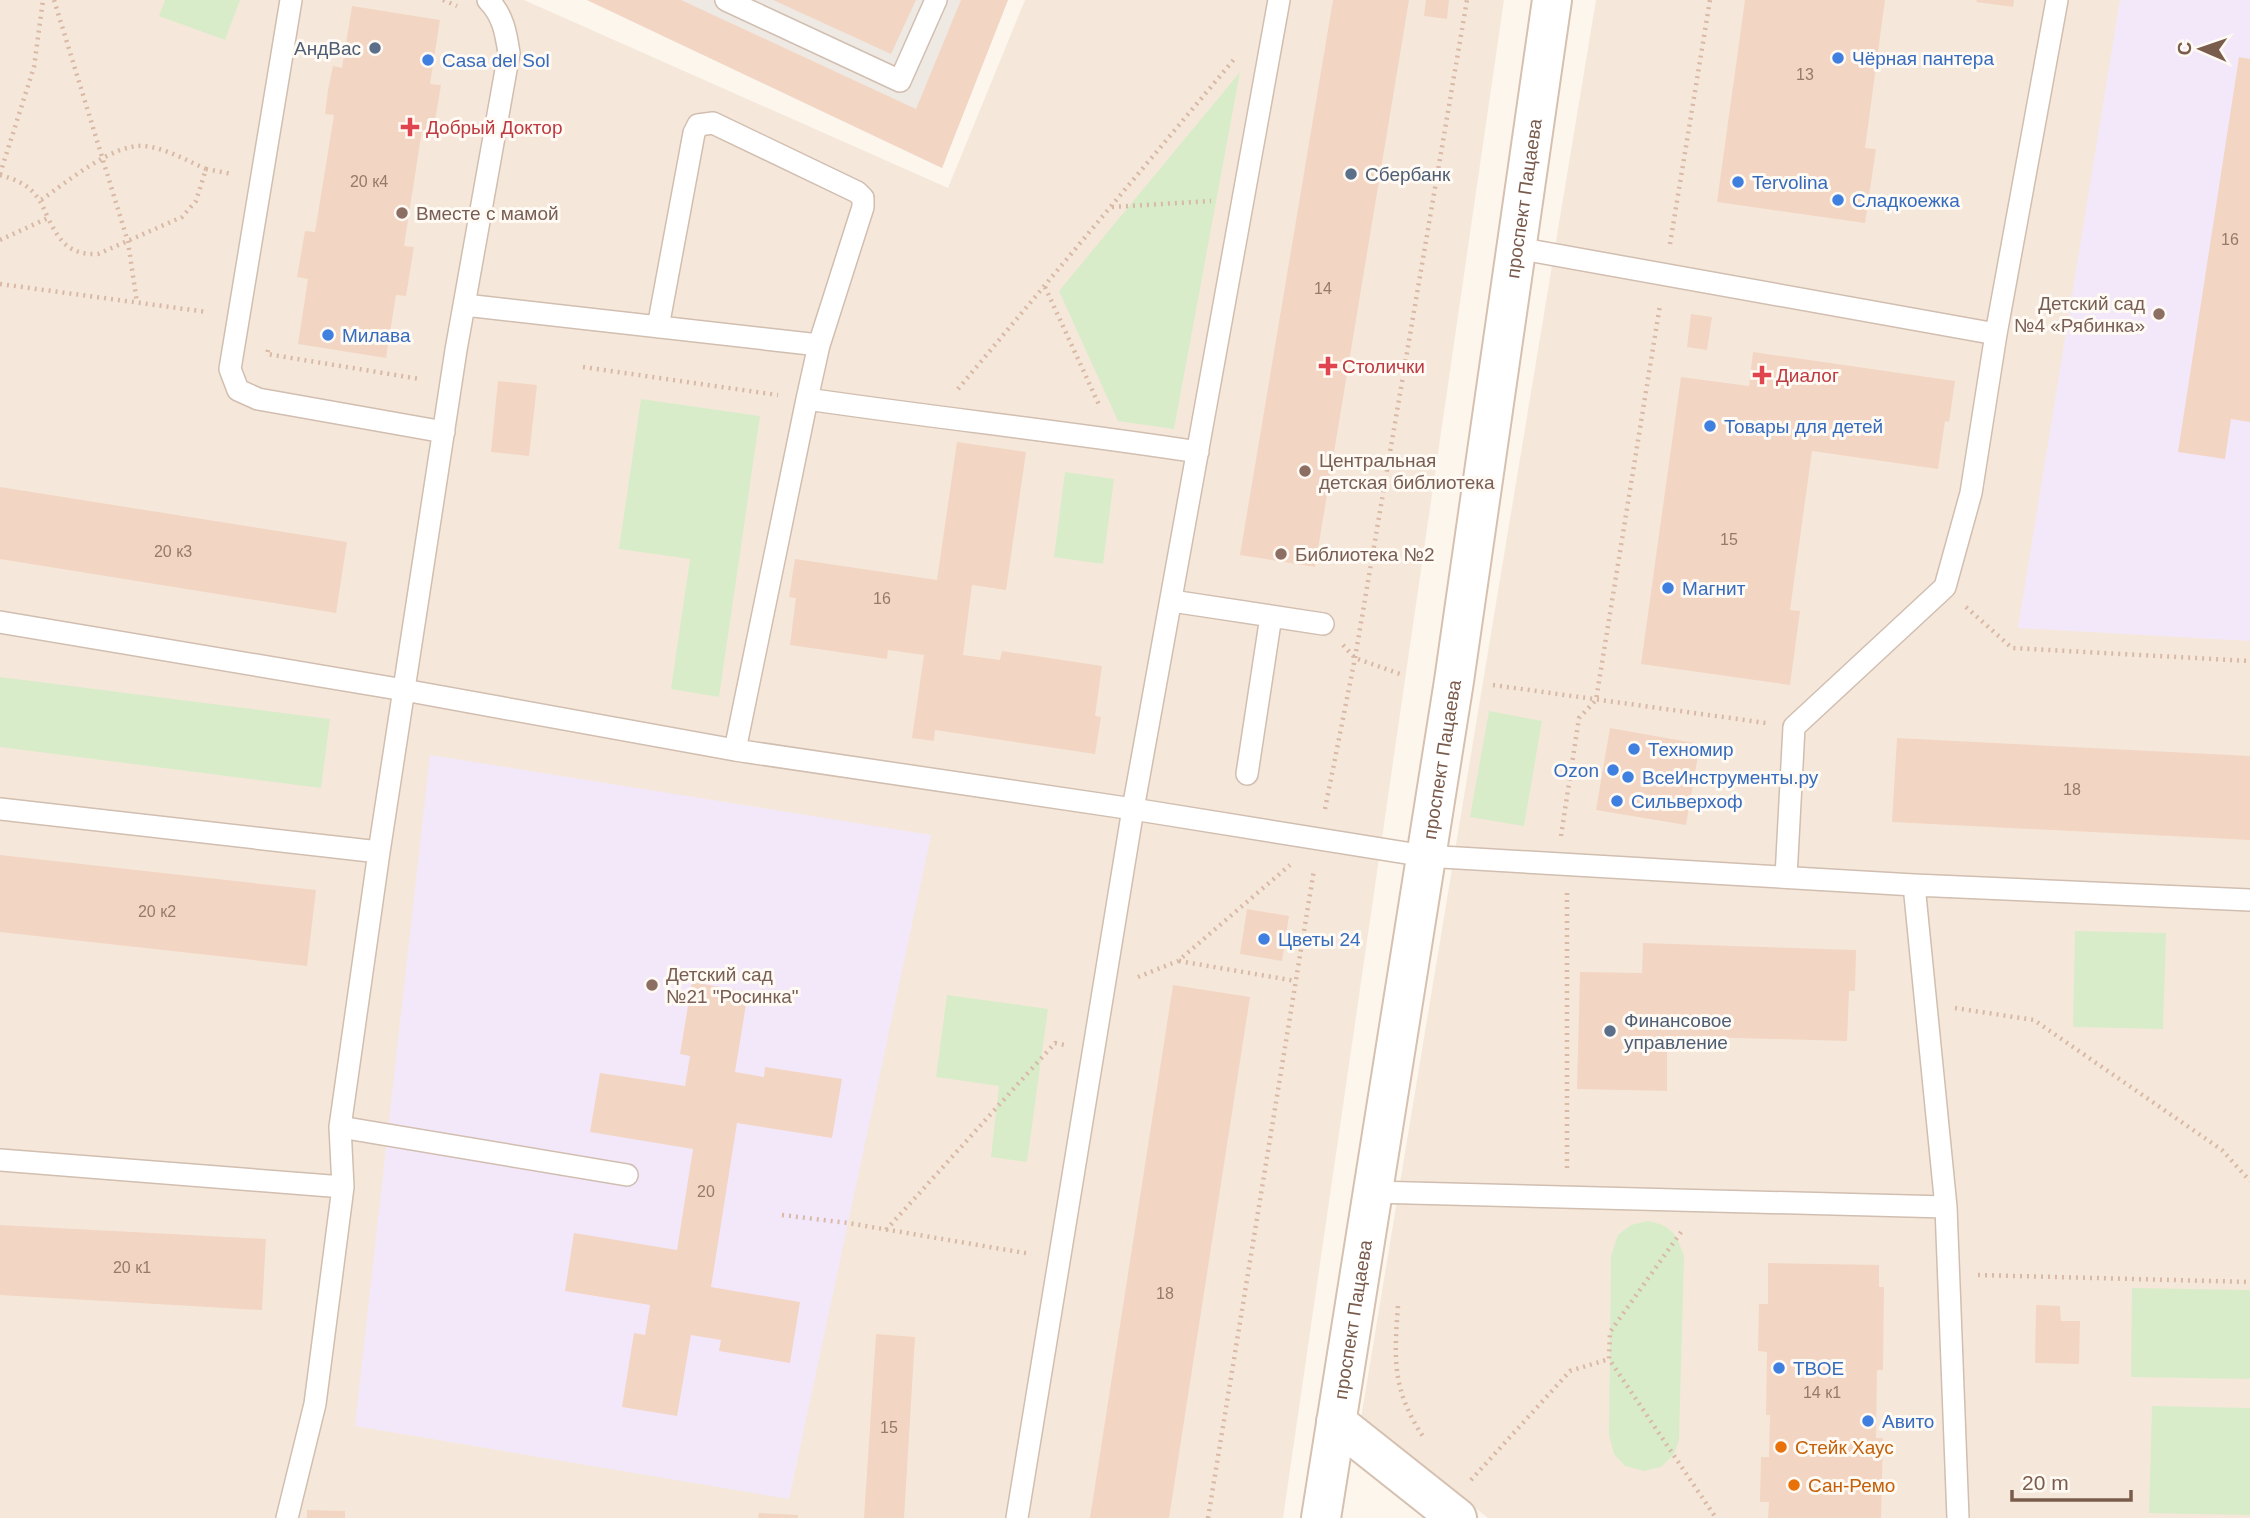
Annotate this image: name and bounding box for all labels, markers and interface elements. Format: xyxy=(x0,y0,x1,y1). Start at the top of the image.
north arrow xyxy=(2166,14,2236,84)
place label: АндВас xyxy=(294,38,361,59)
marker: АндВас xyxy=(367,40,383,56)
text: С xyxy=(2174,41,2195,56)
place label: Чёрная пантера xyxy=(1852,48,1994,69)
place label: Casa del Sol xyxy=(442,50,550,71)
marker: Чёрная пантера xyxy=(1830,50,1846,66)
marker: Casa del Sol xyxy=(420,52,436,68)
house number: 13 xyxy=(1796,66,1814,83)
marker: Добрый Доктор xyxy=(400,117,420,137)
place label: Добрый Доктор xyxy=(426,117,562,138)
street label: проспект Пацаева xyxy=(1502,117,1546,280)
place label: Сбербанк xyxy=(1365,164,1451,185)
marker: Сбербанк xyxy=(1343,166,1359,182)
place label: Tervolina xyxy=(1752,172,1828,193)
house number: 20 к4 xyxy=(350,173,388,190)
marker: Tervolina xyxy=(1730,174,1746,190)
place label: Сладкоежка xyxy=(1852,190,1960,211)
marker: Сладкоежка xyxy=(1830,192,1846,208)
place label: Вместе с мамой xyxy=(416,203,559,224)
marker: Вместе с мамой xyxy=(394,205,410,221)
house number: 16 xyxy=(2221,231,2239,248)
house number: 14 xyxy=(1314,280,1332,297)
place label: Детский сад №4 «Рябинка» xyxy=(2014,293,2145,336)
marker: Детский сад №4 «Рябинка» xyxy=(2151,306,2167,322)
place label: Милава xyxy=(342,325,411,346)
marker: Милава xyxy=(320,327,336,343)
place label: Столички xyxy=(1342,356,1425,377)
marker: Столички xyxy=(1320,358,1336,374)
place label: Диалог xyxy=(1776,365,1839,386)
marker: Диалог xyxy=(1754,367,1770,383)
place label: Товары для детей xyxy=(1724,416,1883,437)
marker: Товары для детей xyxy=(1702,418,1718,434)
place label: Центральная детская библиотека xyxy=(1319,450,1495,493)
marker: Центральная детская библиотека xyxy=(1297,463,1313,479)
house number: 15 xyxy=(1720,531,1738,548)
house number: 20 к3 xyxy=(154,543,192,560)
place label: Библиотека №2 xyxy=(1295,544,1435,565)
marker: Библиотека №2 xyxy=(1273,546,1289,562)
place label: Магнит xyxy=(1682,578,1746,599)
marker: Магнит xyxy=(1660,580,1676,596)
house number: 16 xyxy=(873,590,891,607)
street label: проспект Пацаева xyxy=(1419,678,1465,841)
place label: Техномир xyxy=(1648,739,1734,760)
marker: Техномир xyxy=(1626,741,1642,757)
place label: Ozon xyxy=(1554,760,1599,781)
marker: Ozon xyxy=(1605,762,1621,778)
place label: ВсеИнструменты.ру xyxy=(1642,767,1819,788)
marker: ВсеИнструменты.ру xyxy=(1620,769,1636,785)
house number: 18 xyxy=(2063,781,2081,798)
place label: Сильверхоф xyxy=(1631,791,1743,812)
marker: Сильверхоф xyxy=(1609,793,1625,809)
house number: 20 к2 xyxy=(138,903,176,920)
place label: Цветы 24 xyxy=(1278,929,1361,950)
marker: Цветы 24 xyxy=(1256,931,1272,947)
place label: Детский сад №21 "Росинка" xyxy=(666,964,799,1007)
marker: Детский сад №21 "Росинка" xyxy=(644,977,660,993)
place label: Финансовое управление xyxy=(1624,1010,1732,1053)
marker: Финансовое управление xyxy=(1602,1023,1618,1039)
house number: 20 xyxy=(697,1183,715,1200)
street label: проспект Пацаева xyxy=(1330,1238,1376,1401)
house number: 20 к1 xyxy=(113,1259,151,1276)
house number: 18 xyxy=(1156,1285,1174,1302)
place label: ТВОЕ xyxy=(1793,1358,1844,1379)
marker: ТВОЕ xyxy=(1771,1360,1787,1376)
house number: 14 к1 xyxy=(1803,1384,1841,1401)
place label: Авито xyxy=(1882,1411,1934,1432)
marker: Авито xyxy=(1860,1413,1876,1429)
house number: 15 xyxy=(880,1419,898,1436)
place label: Стейк Хаус xyxy=(1795,1437,1894,1458)
marker: Стейк Хаус xyxy=(1773,1439,1789,1455)
scale bar xyxy=(2012,1458,2131,1502)
text: 20 m xyxy=(2022,1471,2069,1494)
place label: Сан-Ремо xyxy=(1808,1475,1895,1496)
marker: Сан-Ремо xyxy=(1786,1477,1802,1493)

